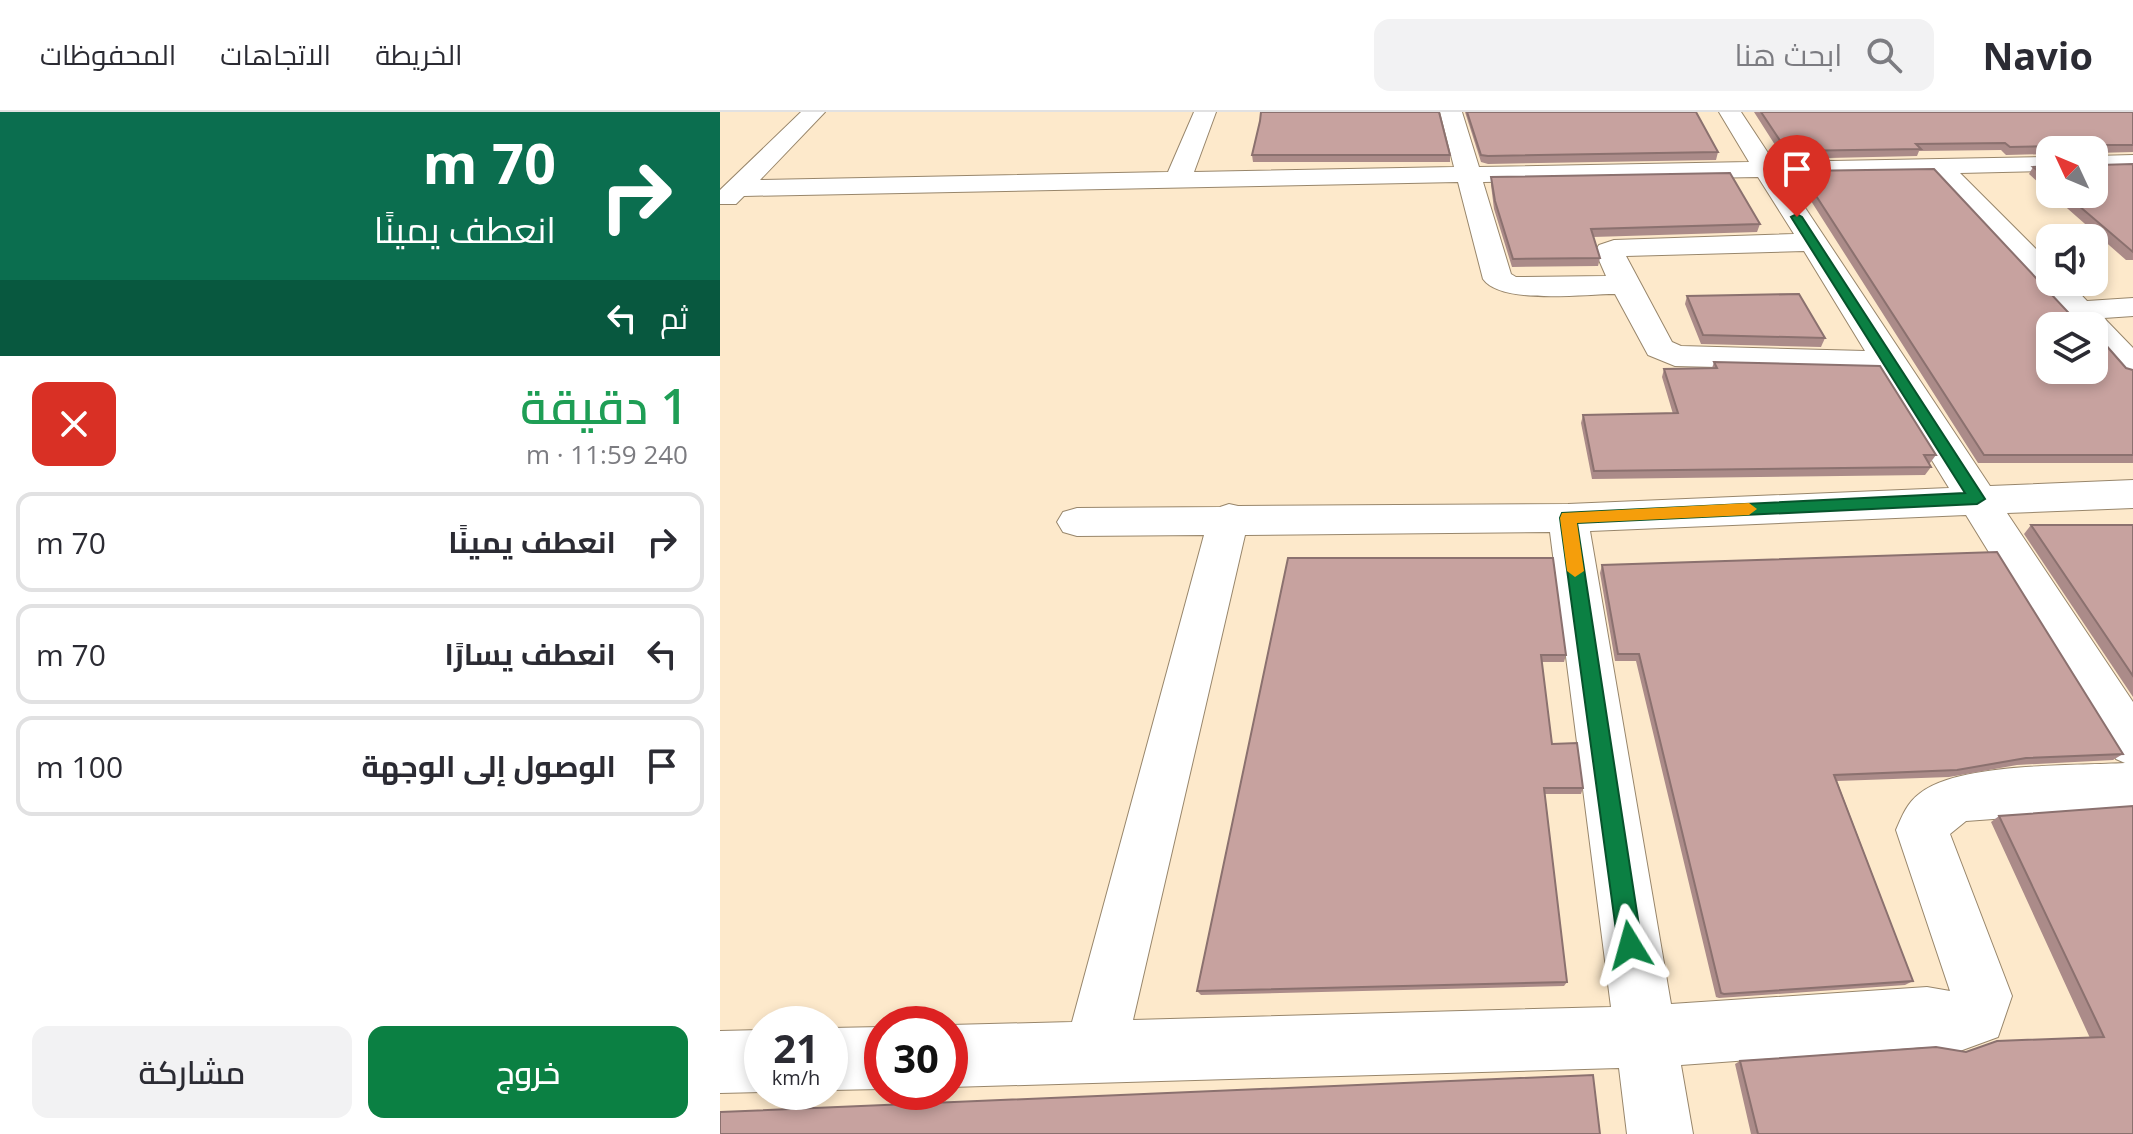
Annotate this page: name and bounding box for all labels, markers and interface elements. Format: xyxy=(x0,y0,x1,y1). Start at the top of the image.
search box xyxy=(1374,19,1934,91)
text: Navio xyxy=(1982,29,2093,81)
icon: search xyxy=(1862,33,1906,77)
text: ابحث هنا xyxy=(1734,34,1842,75)
text: المحفوظات xyxy=(40,35,176,73)
text: الاتجاهات xyxy=(220,35,331,73)
text: الخريطة xyxy=(375,35,463,73)
text: 70 m xyxy=(422,124,556,200)
pin xyxy=(1763,135,1831,217)
north arrow xyxy=(2036,136,2108,208)
map controls xyxy=(2036,136,2108,384)
icon: right xyxy=(584,144,688,248)
icon: arrive xyxy=(1775,147,1819,191)
text: انعطف يمينًا xyxy=(374,205,556,254)
button: sound xyxy=(2036,224,2108,296)
icon: left xyxy=(600,296,644,340)
text: ثم xyxy=(660,297,688,338)
button: layers xyxy=(2036,312,2108,384)
text: 1 دقيقة xyxy=(520,373,688,438)
button: close xyxy=(32,382,116,466)
text: 240 m · 11:59 xyxy=(526,436,688,472)
icon: right xyxy=(640,520,684,564)
text: انعطف يمينًا xyxy=(448,521,616,562)
text: 70 m xyxy=(36,522,106,563)
icon: left xyxy=(640,632,684,676)
text: انعطف يسارًا xyxy=(445,633,616,674)
text: 70 m xyxy=(36,634,106,675)
icon: arrive xyxy=(640,744,684,788)
text: الوصول إلى الوجهة xyxy=(361,745,616,786)
text: 100 m xyxy=(36,746,123,787)
position arrow xyxy=(1588,903,1672,987)
speed limit sign: 30 xyxy=(864,1006,968,1110)
text: 21 xyxy=(773,1020,819,1075)
button: مشاركة xyxy=(32,1026,352,1118)
button: خروج xyxy=(368,1026,688,1118)
text: km/h xyxy=(772,1064,820,1091)

